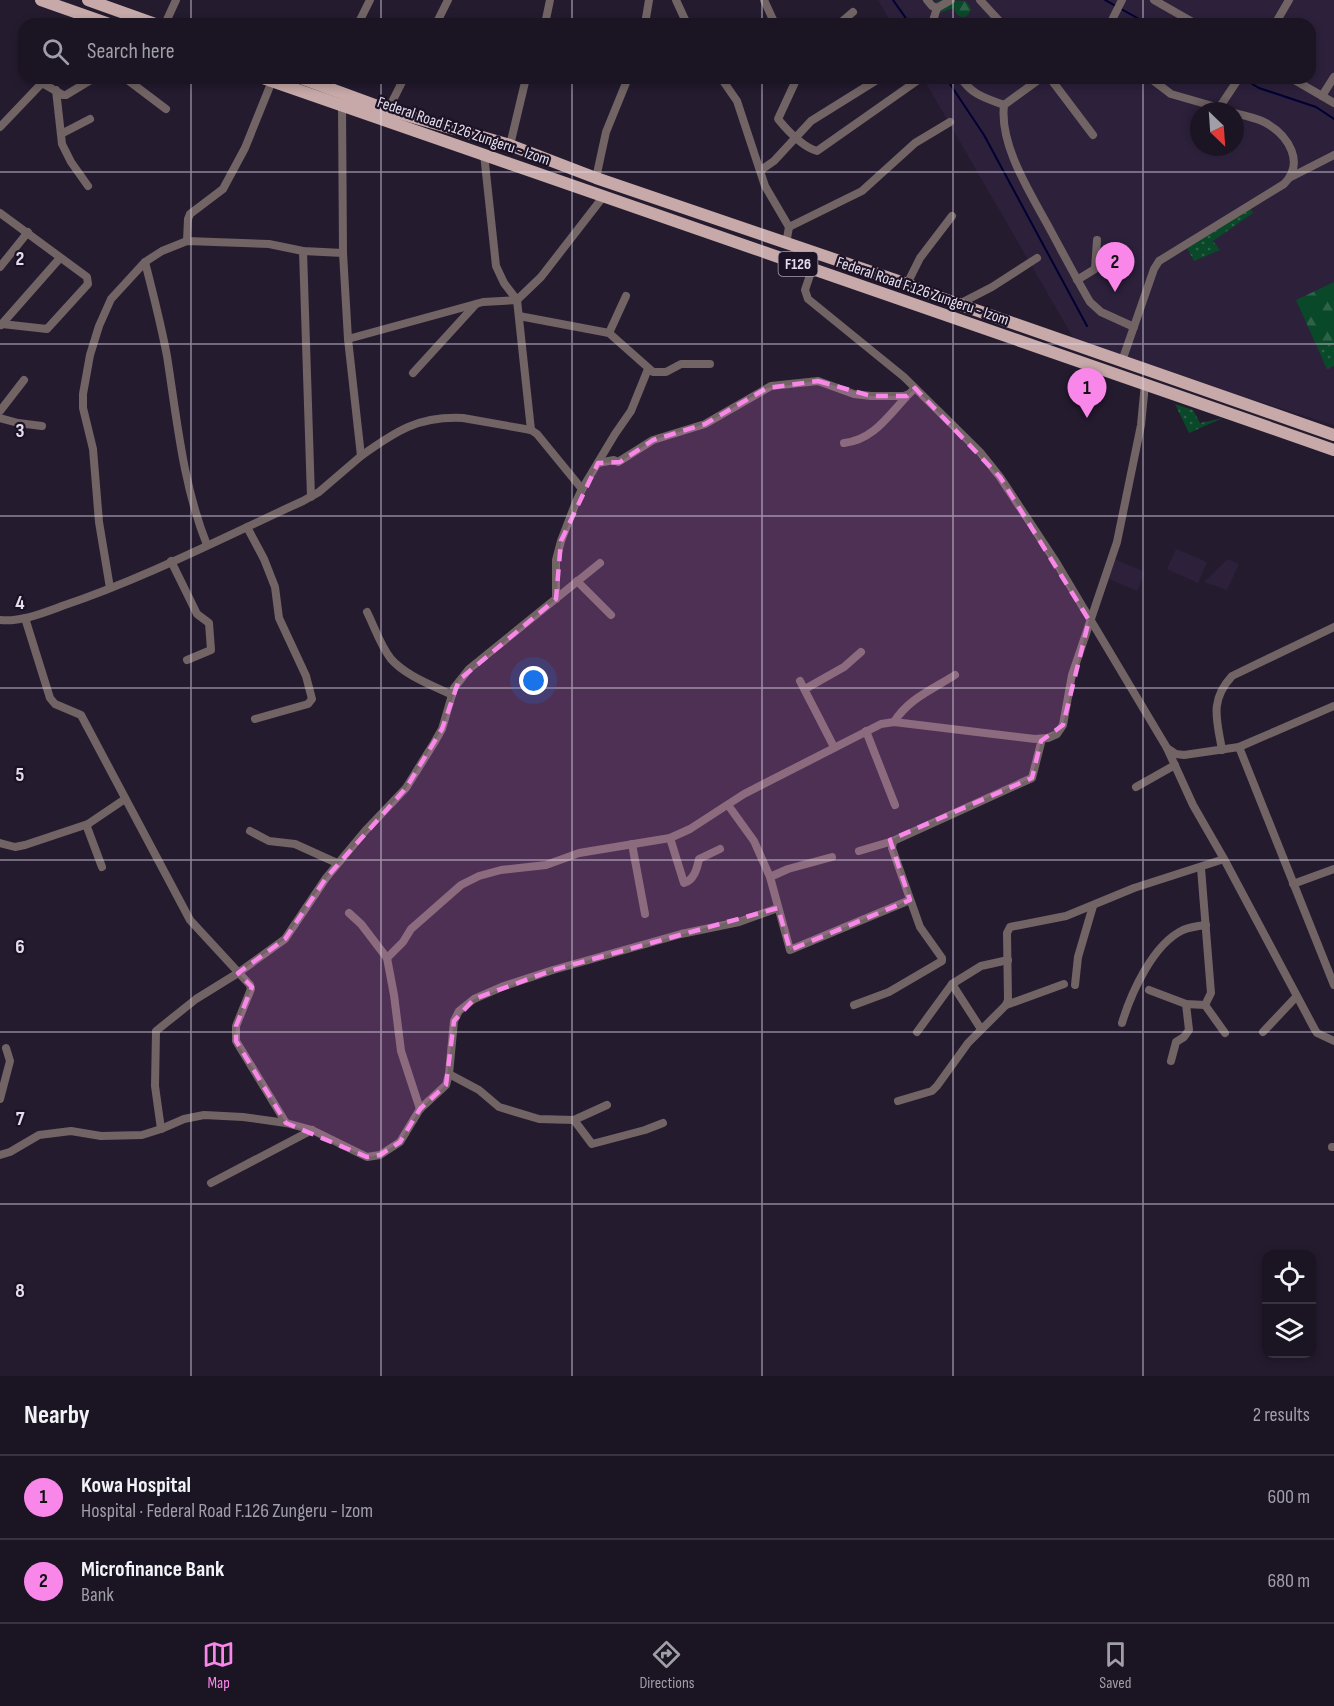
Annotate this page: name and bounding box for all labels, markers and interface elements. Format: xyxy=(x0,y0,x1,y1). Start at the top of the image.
search box xyxy=(18,18,1316,84)
icon: search xyxy=(39,35,72,68)
text: Search here xyxy=(87,38,174,65)
street label: Federal Road F.126 Zungeru - Izom xyxy=(375,93,552,170)
north arrow xyxy=(1190,102,1244,156)
pin: 2 xyxy=(1096,242,1134,292)
text: 2 xyxy=(16,247,24,271)
road number: F126 xyxy=(778,252,818,276)
street label: Federal Road F.126 Zungeru - Izom xyxy=(834,253,1011,330)
pin: 1 xyxy=(1068,368,1106,418)
text: 3 xyxy=(16,419,25,443)
text: 4 xyxy=(15,591,25,615)
your location xyxy=(519,666,548,695)
text: 5 xyxy=(16,763,25,787)
text: 6 xyxy=(15,935,25,959)
text: 7 xyxy=(16,1107,25,1131)
map controls xyxy=(1262,1250,1316,1358)
button: locate xyxy=(1262,1250,1316,1304)
text: 8 xyxy=(15,1279,25,1303)
button: layers xyxy=(1262,1304,1316,1358)
text: Nearby xyxy=(24,1400,90,1431)
text: 2 results xyxy=(1253,1403,1310,1427)
text: Kowa Hospital xyxy=(81,1472,191,1499)
text: 1 xyxy=(40,1485,47,1509)
text: 600 m xyxy=(1267,1485,1310,1509)
text: Hospital · Federal Road F.126 Zungeru - Izom xyxy=(81,1499,373,1523)
text: Microfinance Bank xyxy=(81,1556,224,1583)
text: 2 xyxy=(39,1569,48,1593)
text: 680 m xyxy=(1268,1569,1310,1593)
text: Bank xyxy=(81,1583,114,1607)
tab: Map xyxy=(202,1638,235,1693)
tab: Directions xyxy=(639,1638,695,1693)
tab: Saved xyxy=(1099,1638,1132,1693)

